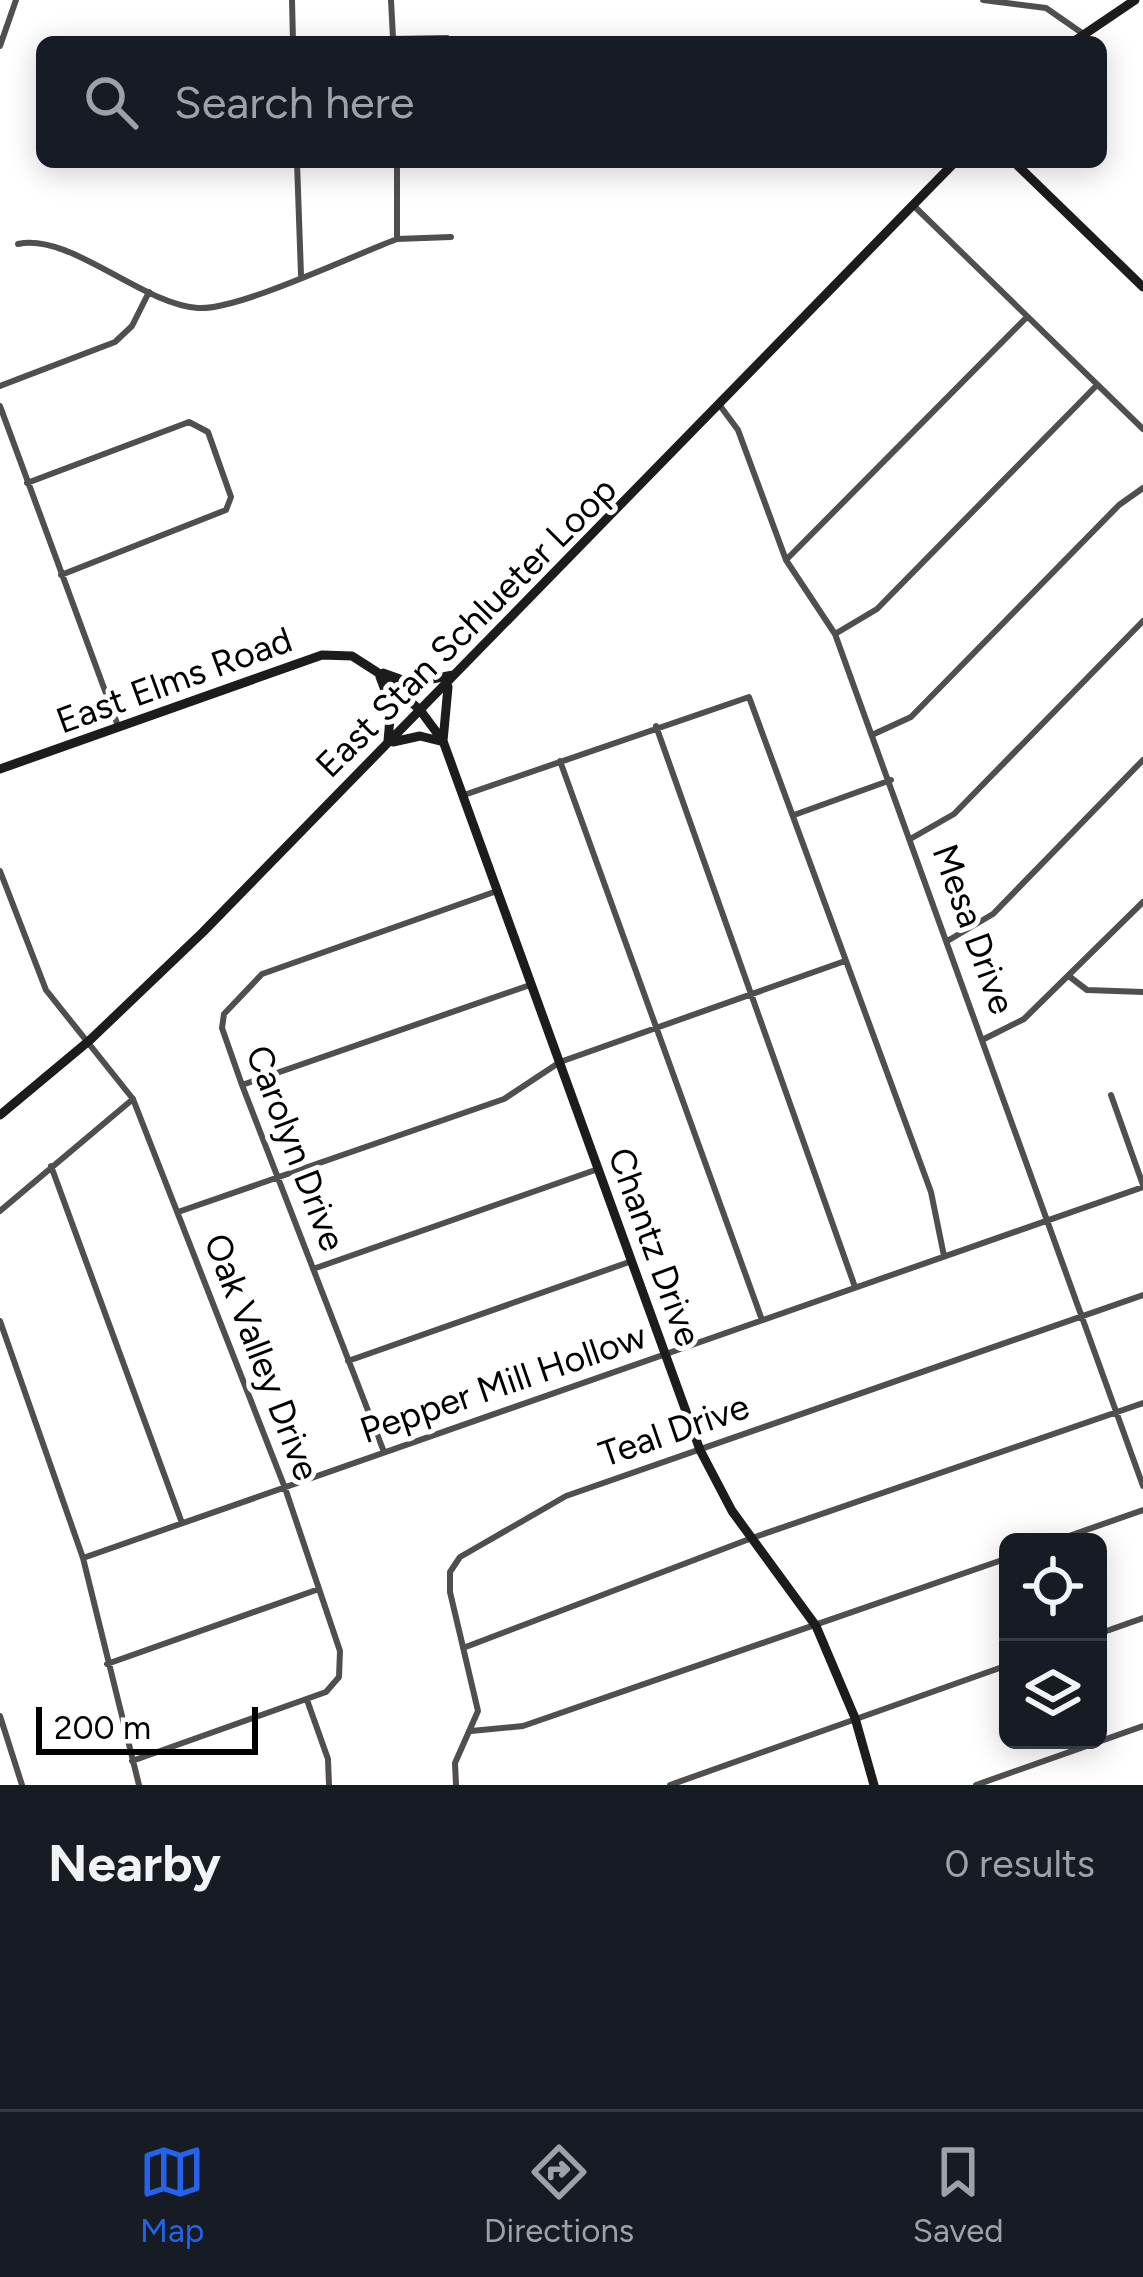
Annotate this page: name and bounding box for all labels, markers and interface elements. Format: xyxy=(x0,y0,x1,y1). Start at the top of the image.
search box xyxy=(36,36,1107,168)
icon: search xyxy=(78,69,144,135)
text: Search here xyxy=(174,75,414,129)
street label: East Stan Schlueter Loop xyxy=(307,468,625,786)
street label: East Elms Road xyxy=(50,617,298,743)
street label: Mesa Drive xyxy=(923,838,1025,1020)
street label: Carolyn Drive xyxy=(237,1039,355,1257)
street label: Chantz Drive xyxy=(599,1142,711,1352)
street label: Oak Valley Drive xyxy=(195,1228,329,1486)
street label: Pepper Mill Hollow xyxy=(354,1314,652,1452)
street label: Teal Drive xyxy=(593,1384,755,1476)
map controls xyxy=(999,1533,1107,1749)
button: locate xyxy=(999,1533,1107,1641)
button: layers xyxy=(999,1641,1107,1749)
scale bar xyxy=(36,1701,258,1754)
text: 200 m xyxy=(54,1708,151,1747)
text: Nearby xyxy=(48,1833,221,1894)
text: 0 results xyxy=(944,1840,1095,1887)
tab: Map xyxy=(139,2139,205,2250)
tab: Directions xyxy=(484,2139,634,2250)
tab: Saved xyxy=(913,2139,1004,2250)

